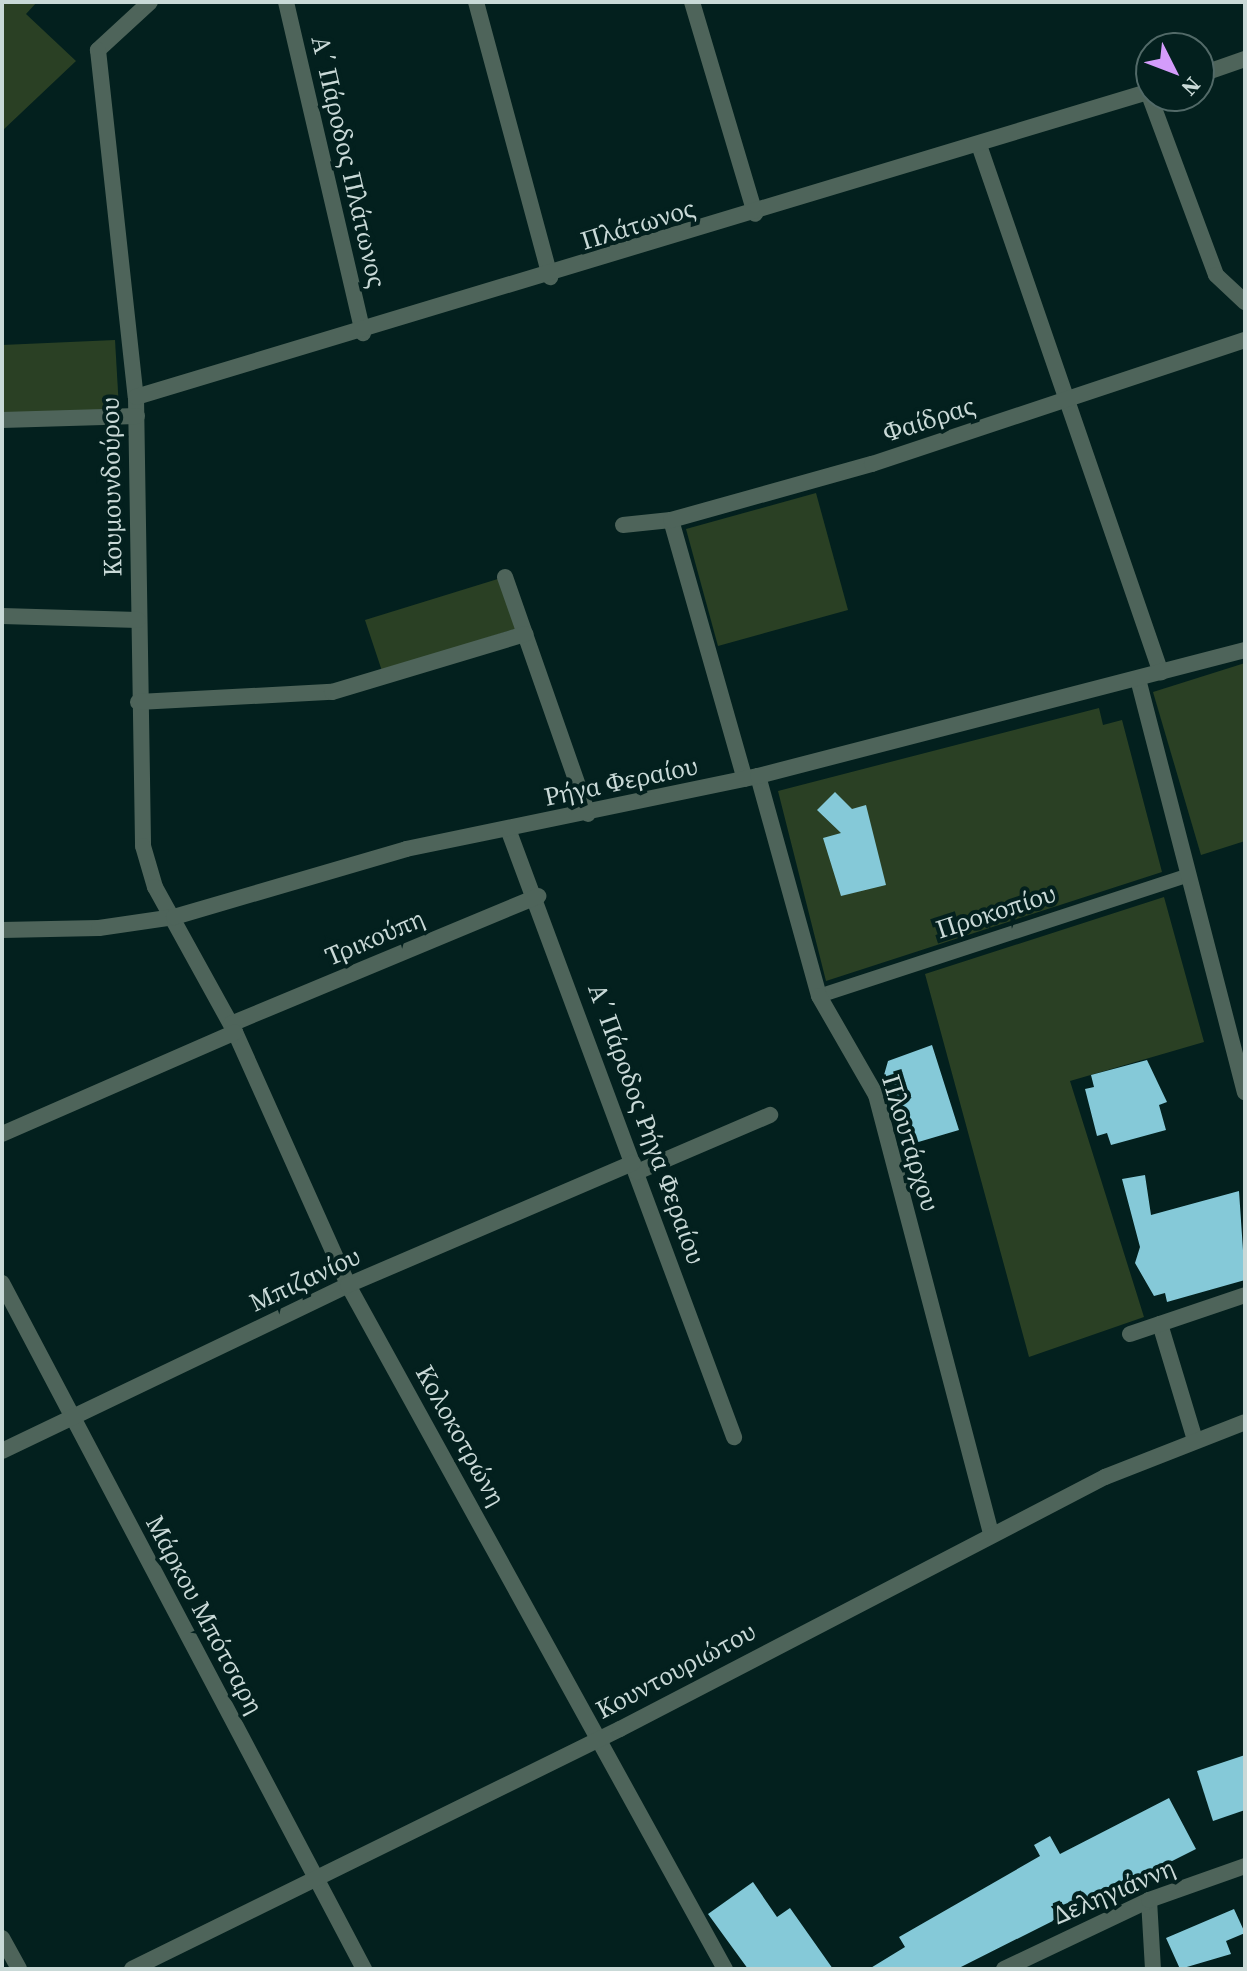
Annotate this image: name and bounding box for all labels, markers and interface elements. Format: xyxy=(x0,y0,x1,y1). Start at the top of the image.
north arrow xyxy=(1135,32,1215,112)
street label: Α΄ Πάροδος Πλάτωνος xyxy=(304,33,392,291)
text: N xyxy=(1175,71,1208,103)
street label: Πλάτωνος xyxy=(577,193,699,257)
street label: Φαίδρας xyxy=(879,390,979,450)
street label: Κουμουνδούρου xyxy=(95,397,129,577)
street label: Ρήγα Φεραίου xyxy=(541,751,701,813)
street label: Προκοπίου xyxy=(932,878,1060,946)
street label: Τρικούπη xyxy=(321,903,429,973)
street label: Α΄ Πάροδος Ρήγα Φεραίου xyxy=(581,980,711,1268)
street label: Πλουτάρχου xyxy=(874,1071,946,1215)
street label: Μπιζανίου xyxy=(245,1241,365,1319)
street label: Κολοκοτρώνη xyxy=(408,1360,512,1512)
street label: Μάρκου Μπότσαρη xyxy=(139,1510,269,1720)
street label: Κουντουριώτου xyxy=(591,1616,761,1726)
street label: Δεληγιάννη xyxy=(1048,1852,1180,1932)

